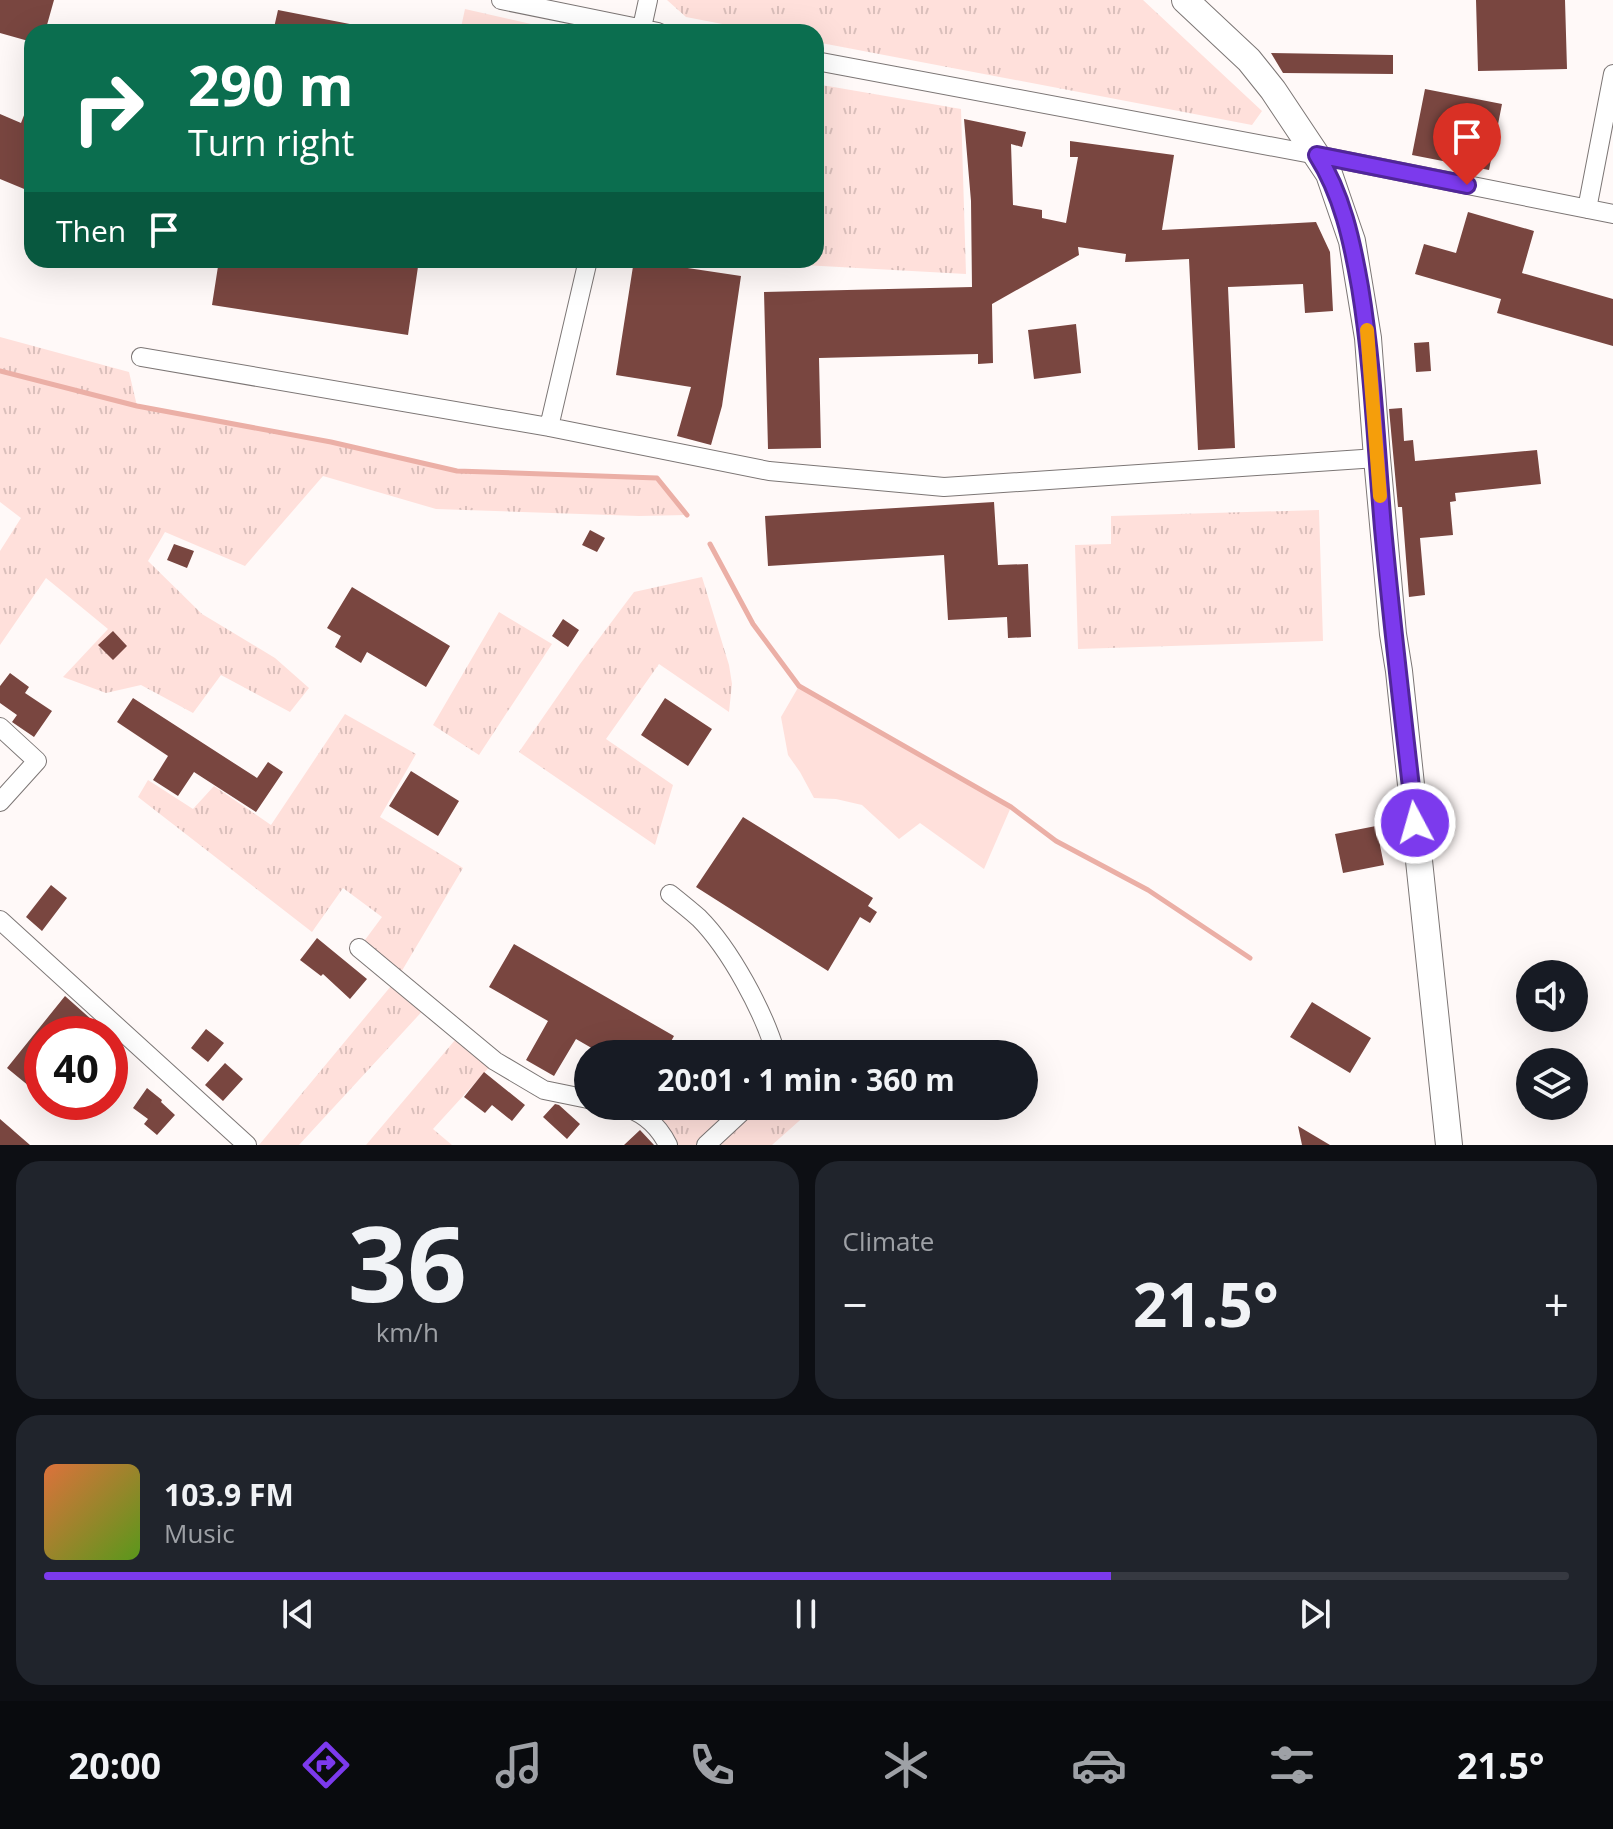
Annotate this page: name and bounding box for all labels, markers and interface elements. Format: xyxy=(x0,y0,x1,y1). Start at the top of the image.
text: 290 m xyxy=(188,46,354,122)
icon: right xyxy=(56,56,160,160)
pin xyxy=(1433,103,1501,185)
icon: arrive xyxy=(1445,115,1489,159)
text: Turn right xyxy=(188,118,354,167)
icon: arrive xyxy=(142,208,186,252)
text: Then xyxy=(56,210,126,251)
position arrow xyxy=(1373,781,1457,865)
map controls xyxy=(1516,960,1588,1120)
button: sound xyxy=(1516,960,1588,1032)
speed limit sign: 40 xyxy=(24,1016,128,1120)
button: layers xyxy=(1516,1048,1588,1120)
text: 20:01 · 1 min · 360 m xyxy=(657,1059,955,1100)
text: 36 xyxy=(348,1191,467,1332)
text: Climate xyxy=(843,1223,934,1259)
text: 21.5° xyxy=(1133,1263,1279,1345)
text: − xyxy=(843,1274,868,1334)
text: + xyxy=(1544,1274,1569,1334)
text: km/h xyxy=(376,1314,439,1350)
text: 103.9 FM xyxy=(164,1474,294,1515)
text: Music xyxy=(164,1515,235,1551)
icon: previous xyxy=(276,1592,320,1636)
icon: pause xyxy=(784,1592,828,1636)
icon: next xyxy=(1293,1592,1337,1636)
icon: directions xyxy=(298,1737,354,1793)
icon: music xyxy=(491,1737,547,1793)
icon: phone xyxy=(684,1737,740,1793)
icon: climate xyxy=(878,1737,934,1793)
icon: car xyxy=(1071,1737,1127,1793)
icon: filters xyxy=(1264,1737,1320,1793)
text: 20:00 xyxy=(69,1741,161,1790)
text: 21.5° xyxy=(1457,1741,1544,1790)

